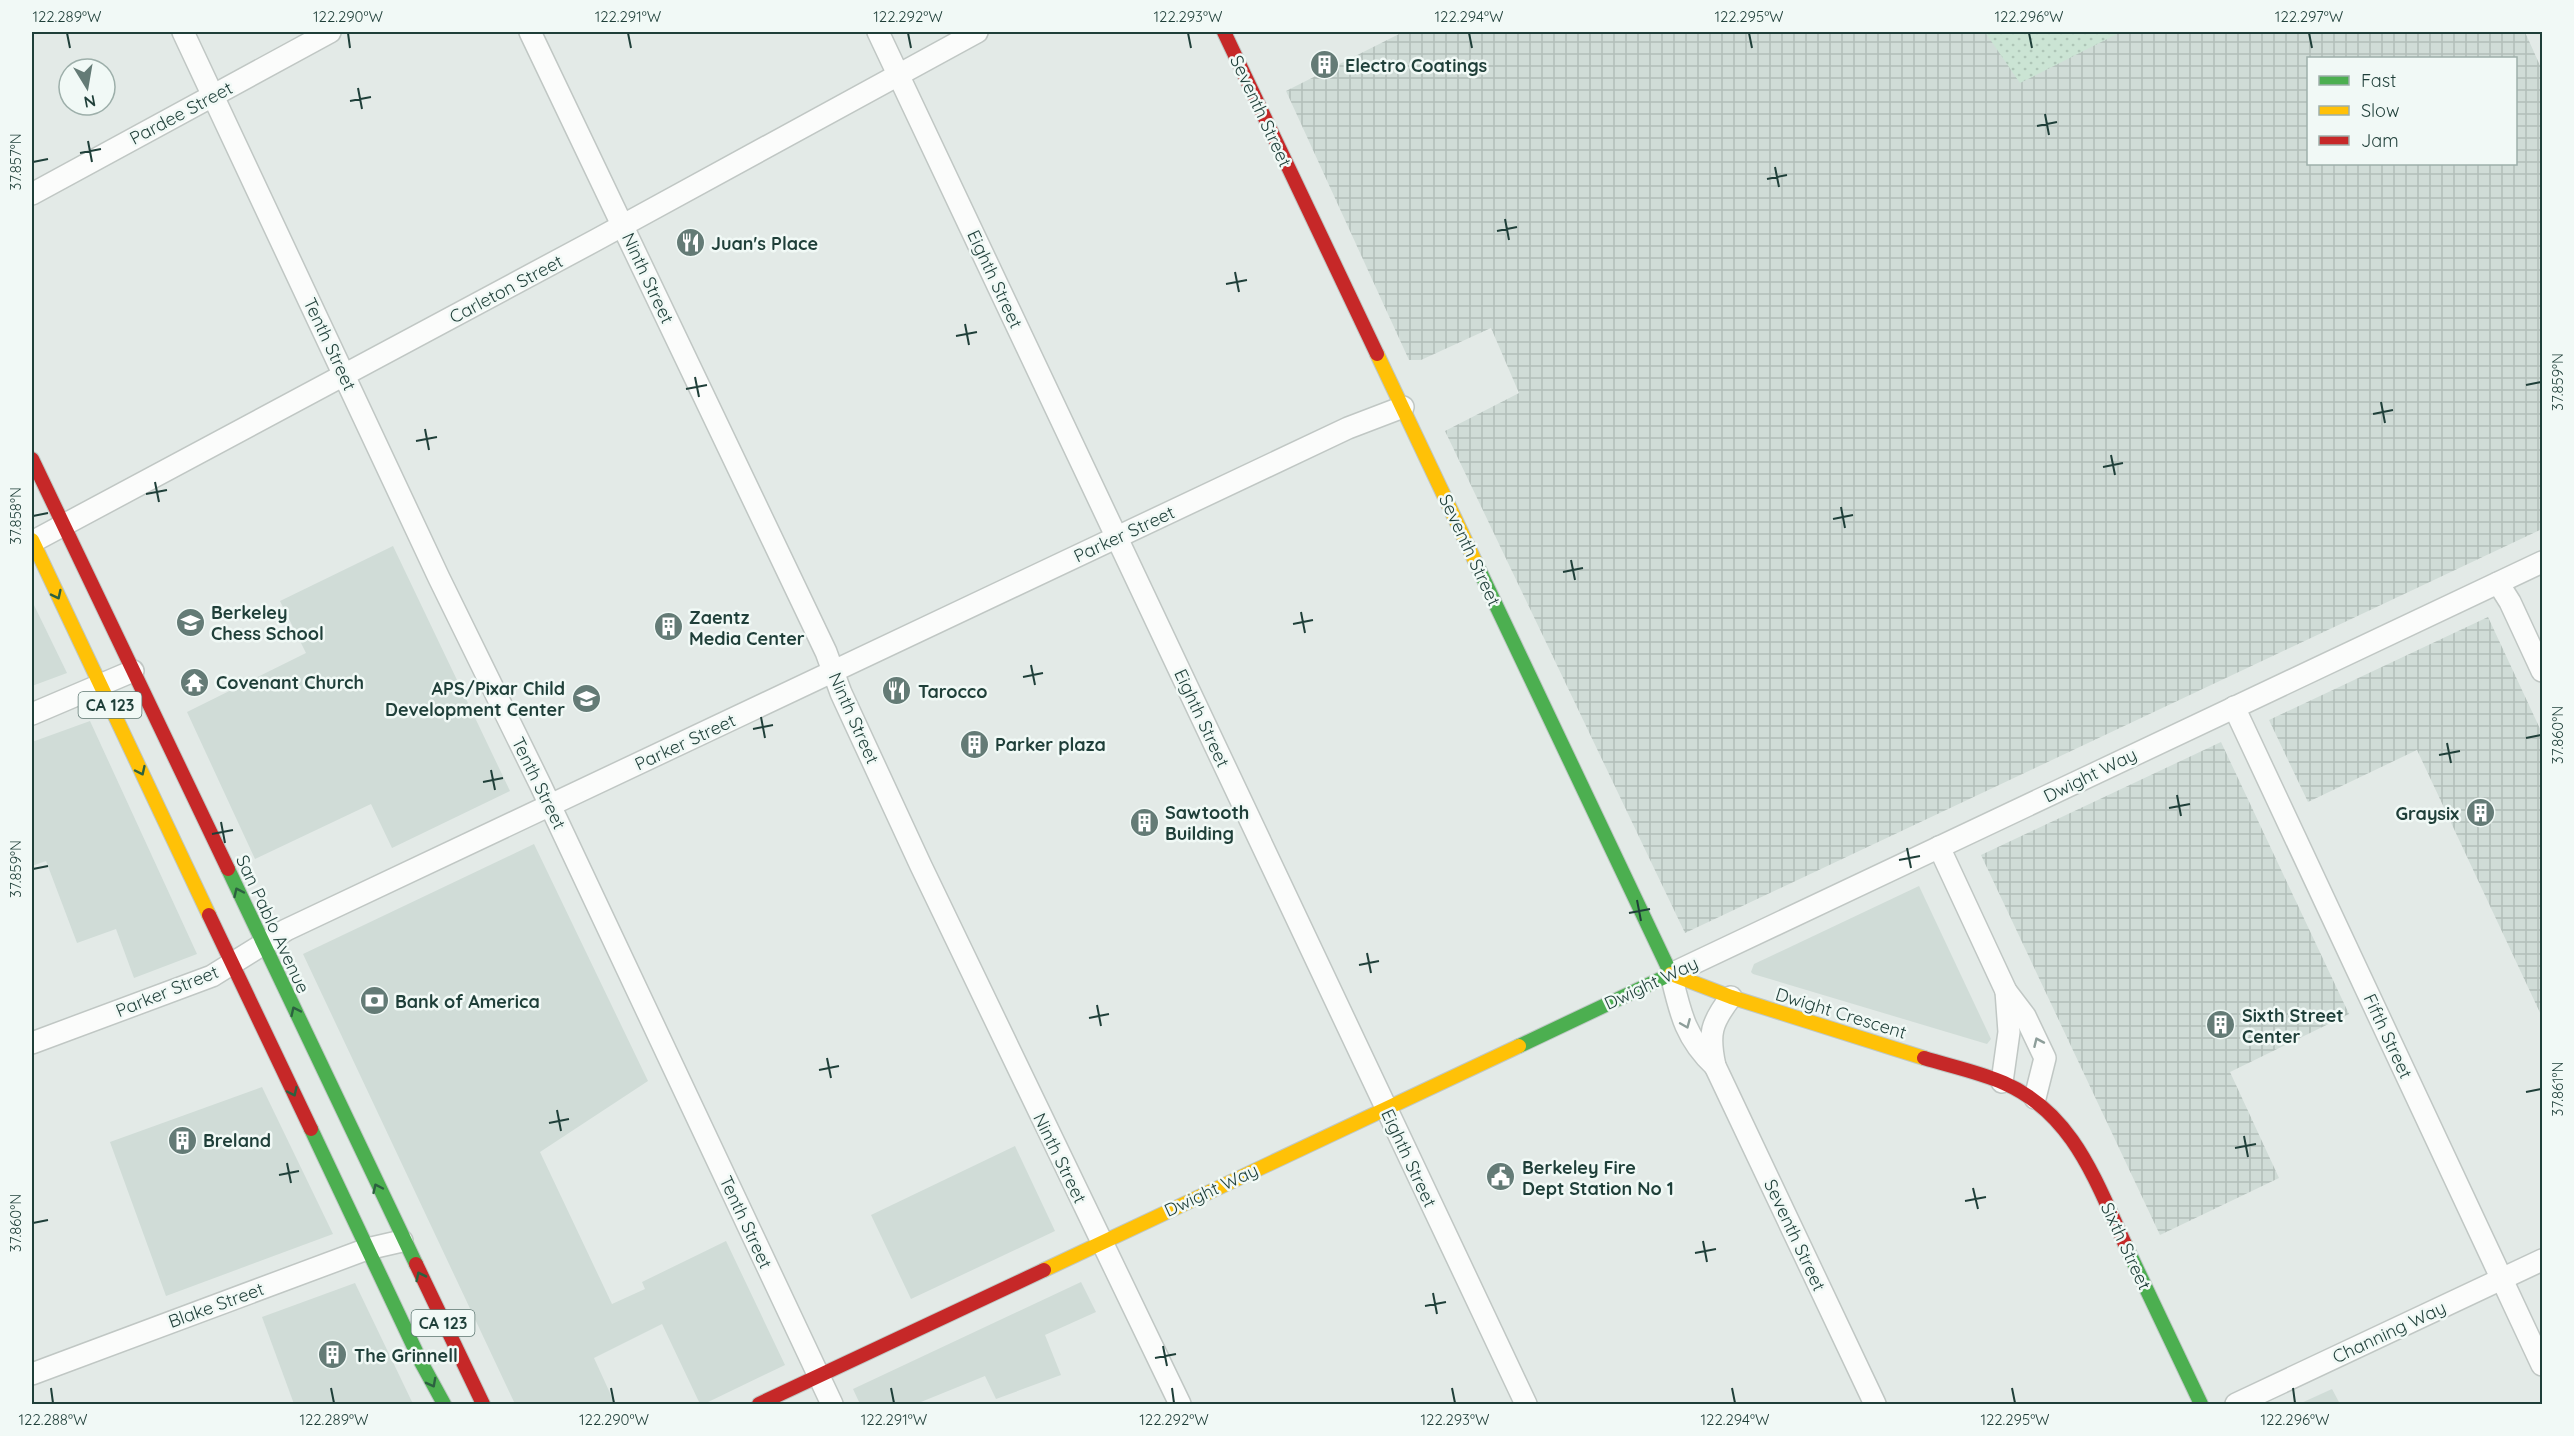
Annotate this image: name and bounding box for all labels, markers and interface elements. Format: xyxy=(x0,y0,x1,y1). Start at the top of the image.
text: 122.289°W xyxy=(32,7,102,26)
text: 122.290°W xyxy=(313,7,383,26)
text: 122.291°W xyxy=(595,7,662,26)
text: 122.292°W xyxy=(873,7,943,26)
text: 122.293°W xyxy=(1154,7,1223,26)
text: 122.294°W xyxy=(1435,7,1504,26)
text: 122.295°W xyxy=(1714,7,1784,26)
text: 122.296°W xyxy=(1994,7,2064,26)
text: 122.297°W xyxy=(2275,7,2344,26)
building icon: Electro Coatings xyxy=(1308,49,1340,81)
street label: Seventh Street xyxy=(1225,51,1297,171)
place label: Electro Coatings xyxy=(1345,54,1487,77)
north arrow xyxy=(57,57,117,117)
legend xyxy=(2307,57,2517,165)
text: Fast xyxy=(2361,69,2396,92)
street label: Pardee Street xyxy=(126,76,236,150)
text: N xyxy=(82,91,98,113)
text: Slow xyxy=(2361,99,2399,122)
text: Jam xyxy=(2361,129,2399,152)
text: 37.857°N xyxy=(6,133,25,191)
street label: Eighth Street xyxy=(962,226,1028,332)
restaurant icon: Juan's Place xyxy=(674,227,706,259)
street label: Ninth Street xyxy=(617,229,679,327)
place label: Juan's Place xyxy=(711,232,818,255)
street label: Carleton Street xyxy=(445,249,567,329)
street label: Tenth Street xyxy=(299,294,361,394)
text: 37.859°N xyxy=(2548,353,2567,411)
text: 37.858°N xyxy=(6,487,25,545)
street label: Seventh Street xyxy=(1434,490,1506,610)
street label: Parker Street xyxy=(1070,501,1178,567)
one-way arrow xyxy=(50,588,62,599)
place label: Berkeley Chess School xyxy=(211,601,324,645)
school or university icon: Berkeley Chess School xyxy=(174,606,206,638)
place label: Zaentz Media Center xyxy=(689,606,805,650)
building icon: Zaentz Media Center xyxy=(652,611,684,643)
street label: Eighth Street xyxy=(1169,665,1235,771)
temple icon: Covenant Church xyxy=(179,666,211,698)
street label: Ninth Street xyxy=(824,669,884,767)
place label: Covenant Church xyxy=(216,671,364,694)
restaurant icon: Tarocco xyxy=(881,675,913,707)
place label: APS/Pixar Child Development Center xyxy=(385,677,565,721)
place label: Tarocco xyxy=(918,680,987,703)
school or university icon: APS/Pixar Child Development Center xyxy=(570,682,602,714)
road number: CA 123 xyxy=(78,692,142,718)
text: 37.860°N xyxy=(2548,706,2567,764)
street label: Parker Street xyxy=(631,709,739,775)
building icon: Parker plaza xyxy=(958,728,990,760)
street label: Tenth Street xyxy=(507,733,571,833)
place label: Parker plaza xyxy=(995,733,1106,756)
street label: Dwight Way xyxy=(2039,742,2141,808)
one-way arrow xyxy=(133,765,145,776)
building icon: Graysix xyxy=(2464,797,2496,829)
place label: Sawtooth Building xyxy=(1165,801,1249,845)
place label: Graysix xyxy=(2395,802,2459,825)
building icon: Sawtooth Building xyxy=(1128,806,1160,838)
text: 37.859°N xyxy=(6,840,25,898)
street label: San Pablo Avenue xyxy=(231,851,315,997)
one-way arrow xyxy=(233,887,245,898)
street label: Dwight Way xyxy=(1600,951,1702,1015)
street label: Parker Street xyxy=(112,960,222,1022)
street label: Dwight Crescent xyxy=(1773,982,1909,1044)
bank icon: Bank of America xyxy=(358,985,390,1017)
place label: Bank of America xyxy=(395,990,540,1013)
street label: Fifth Street xyxy=(2358,990,2418,1082)
place label: Sixth Street Center xyxy=(2242,1004,2344,1048)
one-way arrow xyxy=(290,1007,302,1018)
building icon: Sixth Street Center xyxy=(2205,1009,2237,1041)
one-way arrow xyxy=(1679,1017,1691,1028)
one-way arrow xyxy=(2033,1037,2045,1048)
text: 37.861°N xyxy=(2548,1062,2567,1116)
one-way arrow xyxy=(286,1086,298,1097)
street label: Eighth Street xyxy=(1376,1105,1442,1211)
street label: Ninth Street xyxy=(1028,1109,1092,1207)
building icon: Breland xyxy=(166,1124,198,1156)
place label: Breland xyxy=(203,1129,271,1152)
place label: Berkeley Fire Dept Station No 1 xyxy=(1522,1156,1674,1200)
street label: Dwight Way xyxy=(1160,1158,1262,1222)
public building icon: Berkeley Fire Dept Station No 1 xyxy=(1485,1161,1517,1193)
street label: Tenth Street xyxy=(715,1172,777,1272)
street label: Seventh Street xyxy=(1759,1175,1831,1295)
one-way arrow xyxy=(373,1183,385,1194)
text: 37.860°N xyxy=(6,1194,25,1252)
street label: Sixth Street xyxy=(2096,1199,2156,1293)
one-way arrow xyxy=(416,1272,427,1283)
street label: Blake Street xyxy=(165,1277,267,1333)
street label: Channing Way xyxy=(2329,1296,2449,1368)
road number: CA 123 xyxy=(412,1310,474,1336)
building icon: The Grinnell xyxy=(317,1339,349,1371)
place label: The Grinnell xyxy=(354,1344,458,1367)
one-way arrow xyxy=(425,1377,436,1387)
text: 122.288°W xyxy=(19,1410,88,1429)
text: 122.289°W xyxy=(299,1410,369,1429)
text: 122.290°W xyxy=(579,1410,649,1429)
text: 122.291°W xyxy=(861,1410,928,1429)
text: 122.292°W xyxy=(1139,1410,1209,1429)
text: 122.293°W xyxy=(1421,1410,1490,1429)
text: 122.294°W xyxy=(1701,1410,1770,1429)
text: 122.295°W xyxy=(1980,1410,2050,1429)
text: 122.296°W xyxy=(2260,1410,2330,1429)

